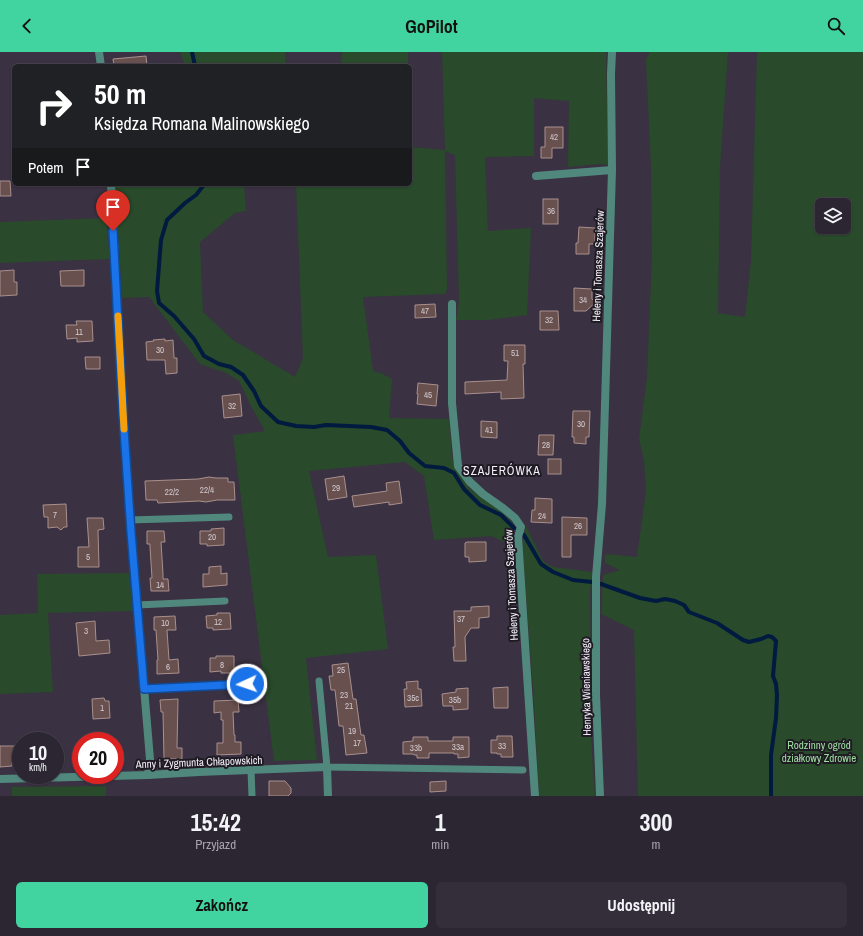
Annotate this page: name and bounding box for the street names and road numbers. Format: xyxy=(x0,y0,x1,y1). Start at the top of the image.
street label: Heleny i Tomasza Szajerów xyxy=(589,210,607,322)
street label: Heleny i Tomasza Szajerów xyxy=(501,529,521,641)
street label: Henryka Wieniawskiego xyxy=(578,638,594,736)
street label: Anny i Zygmunta Chłapowskich xyxy=(134,753,263,771)

